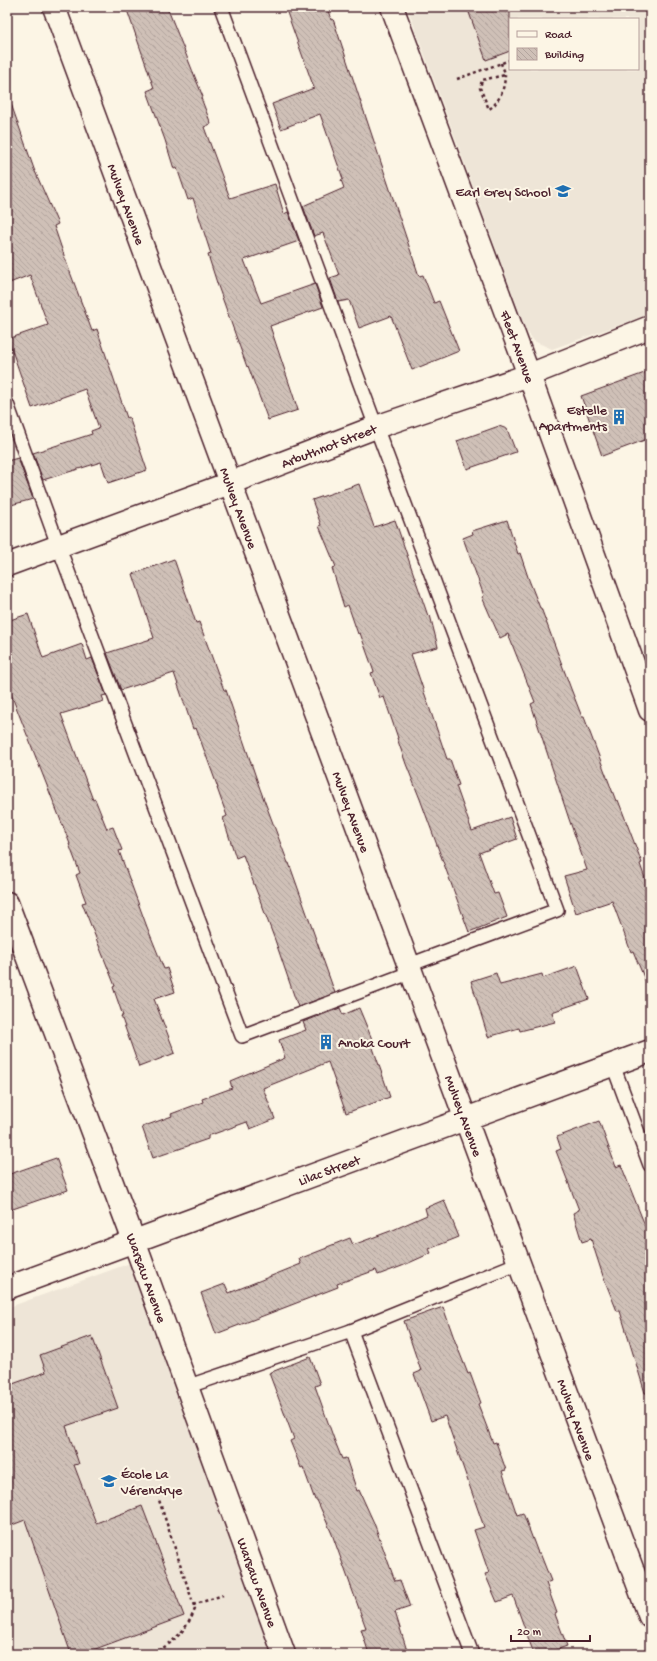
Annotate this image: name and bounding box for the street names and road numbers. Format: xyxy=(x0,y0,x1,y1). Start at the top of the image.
street label: Mulvey Avenue xyxy=(102,162,148,248)
street label: Fleet Avenue xyxy=(494,308,537,386)
street label: Arbuthnot Street xyxy=(279,421,381,474)
street label: Mulvey Avenue xyxy=(214,466,260,552)
street label: Mulvey Avenue xyxy=(327,770,373,856)
street label: Mulvey Avenue xyxy=(439,1073,485,1160)
street label: Lilac Street xyxy=(296,1152,364,1191)
street label: Warsaw Avenue xyxy=(121,1231,169,1326)
street label: Mulvey Avenue xyxy=(552,1377,598,1464)
street label: Warsaw Avenue xyxy=(232,1536,280,1631)

